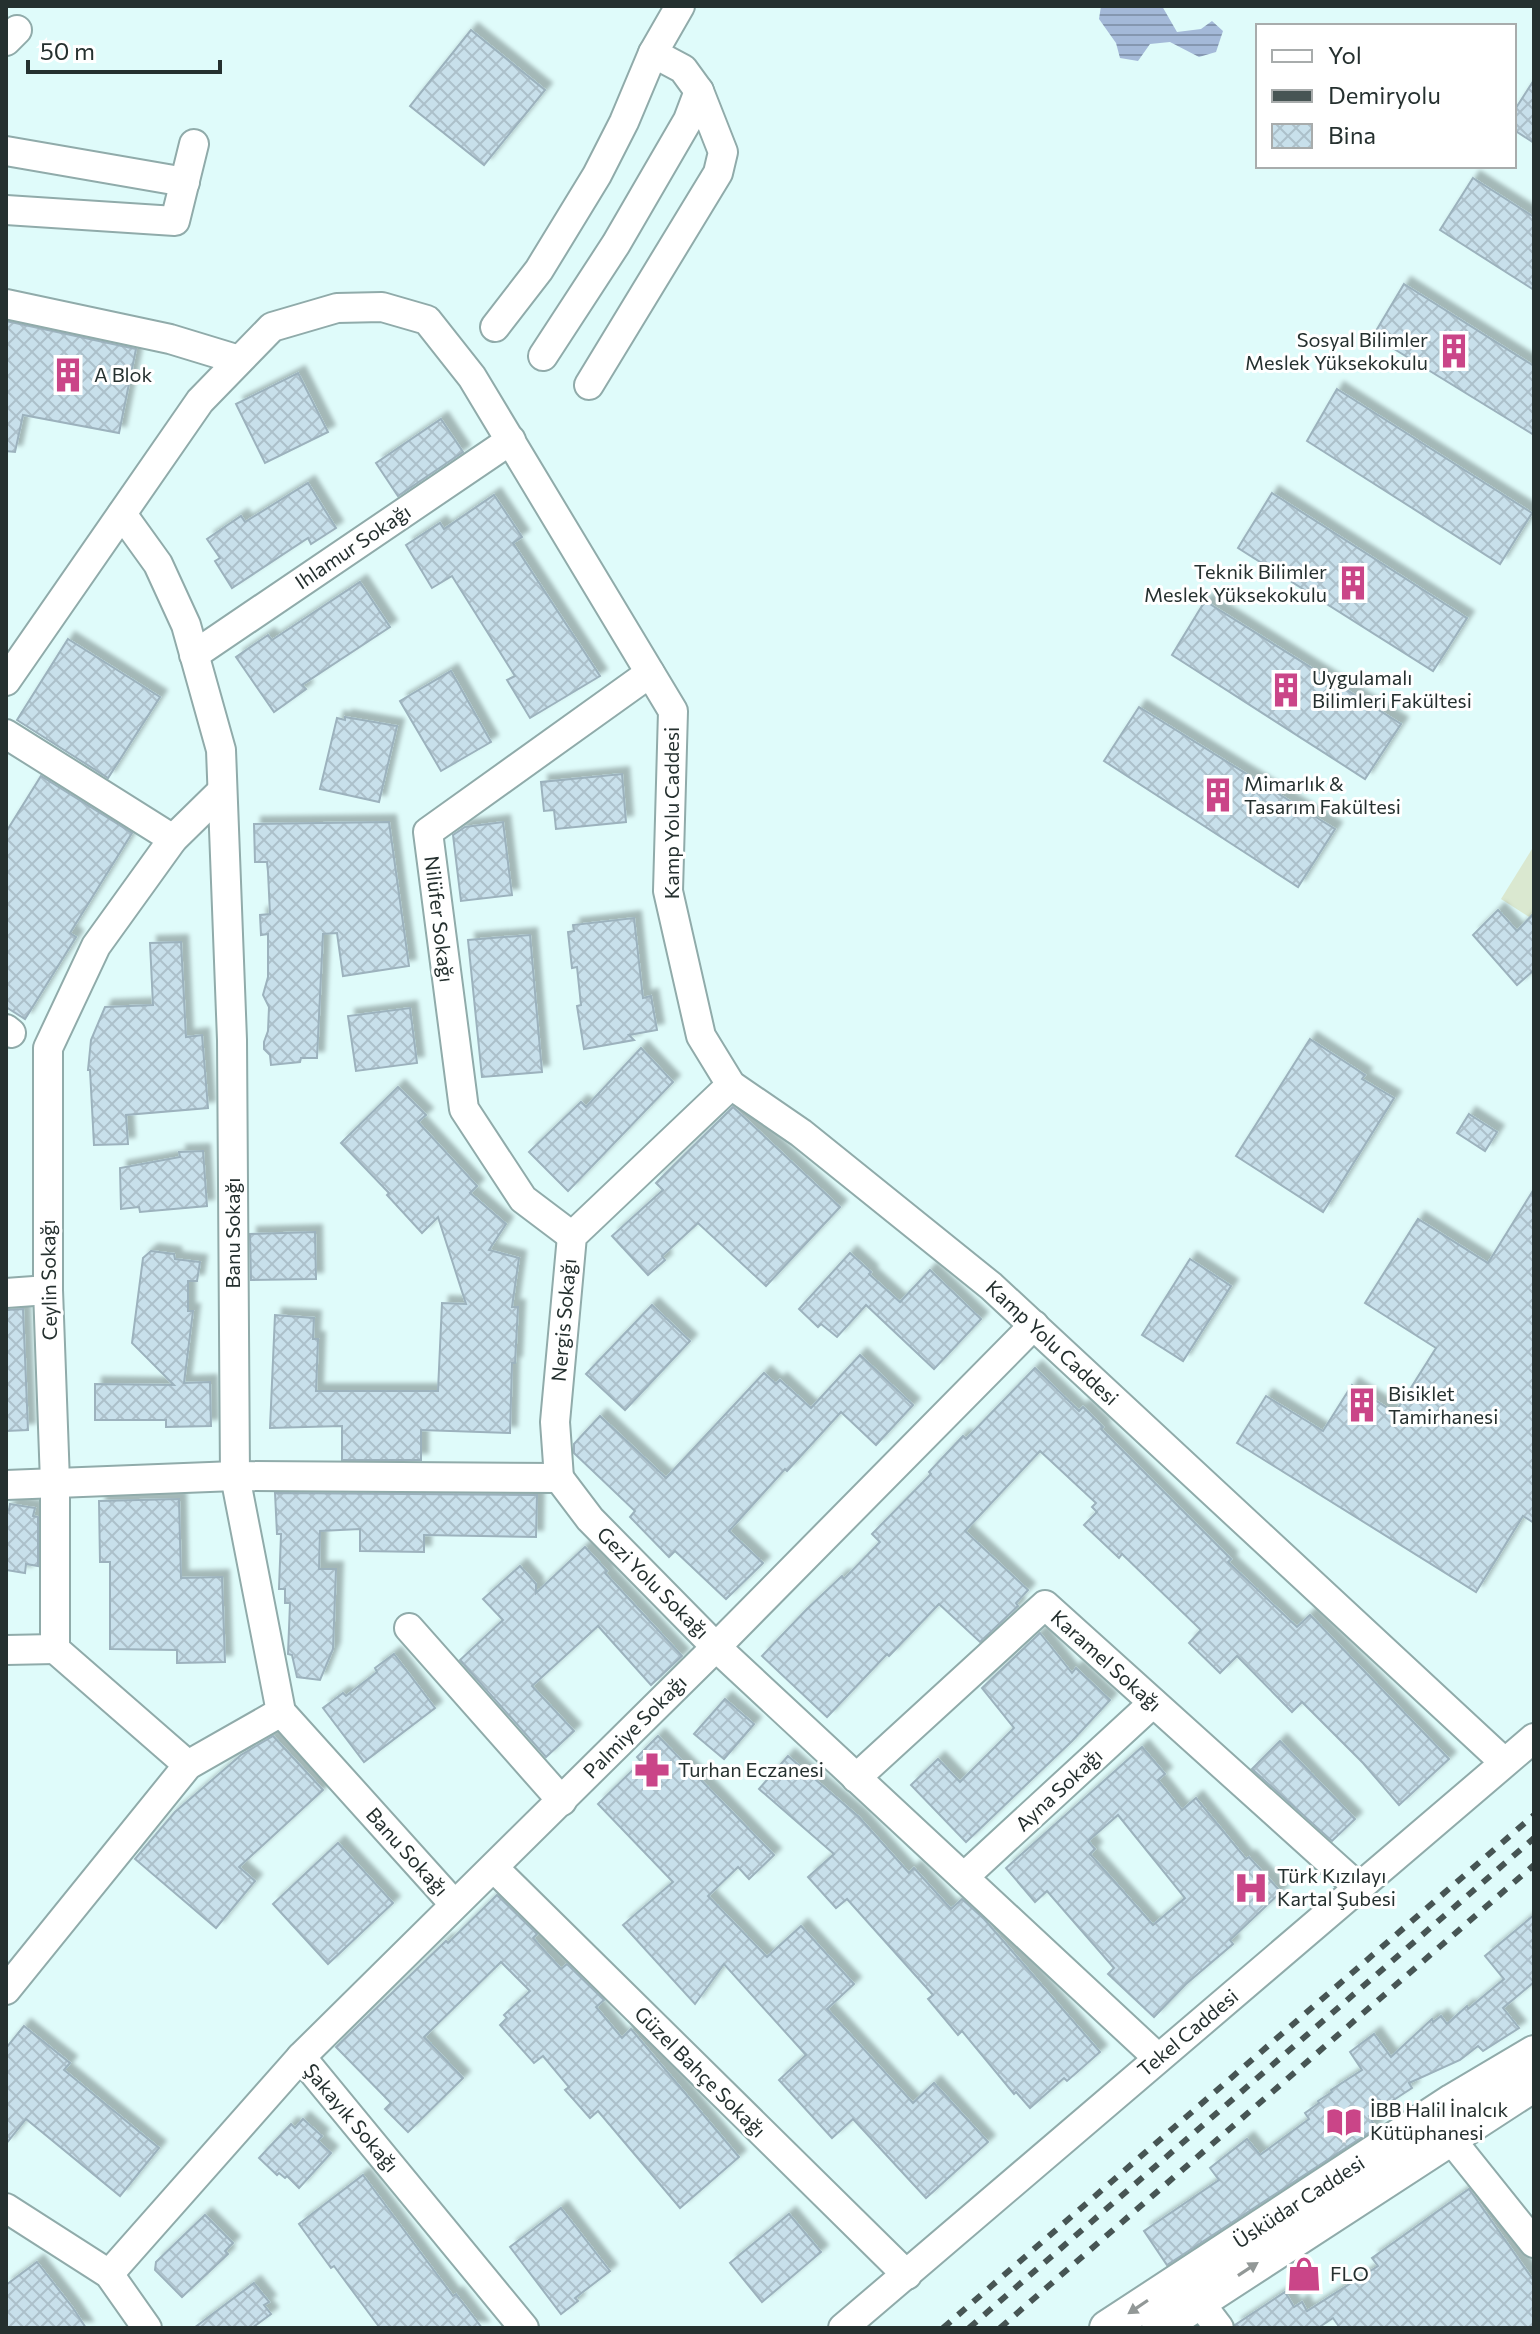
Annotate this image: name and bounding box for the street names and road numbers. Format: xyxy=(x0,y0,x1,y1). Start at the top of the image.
street label: Ihlamur Sokağı xyxy=(290,499,415,594)
street label: Kamp Yolu Caddesi xyxy=(659,727,683,899)
street label: Nilüfer Sokağı xyxy=(420,854,460,983)
street label: Banu Sokağı xyxy=(220,1178,244,1288)
street label: Ceylin Sokağı xyxy=(35,1219,61,1341)
street label: Nergis Sokağı xyxy=(546,1257,580,1382)
street label: Kamp Yolu Caddesi xyxy=(982,1275,1124,1410)
street label: Gezi Yolu Sokağı xyxy=(593,1521,715,1643)
street label: Karamel Sokağı xyxy=(1047,1604,1167,1716)
street label: Palmiye Sokağı xyxy=(578,1670,691,1783)
street label: Ayna Sokağı xyxy=(1010,1743,1107,1836)
street label: Banu Sokağı xyxy=(362,1802,454,1901)
street label: Tekel Caddesi xyxy=(1132,1983,1242,2081)
street label: Güzel Bahçe Sokağı xyxy=(630,2001,771,2142)
street label: Şakayık Sokağı xyxy=(299,2058,404,2177)
street label: Üsküdar Caddesi xyxy=(1228,2150,1369,2253)

